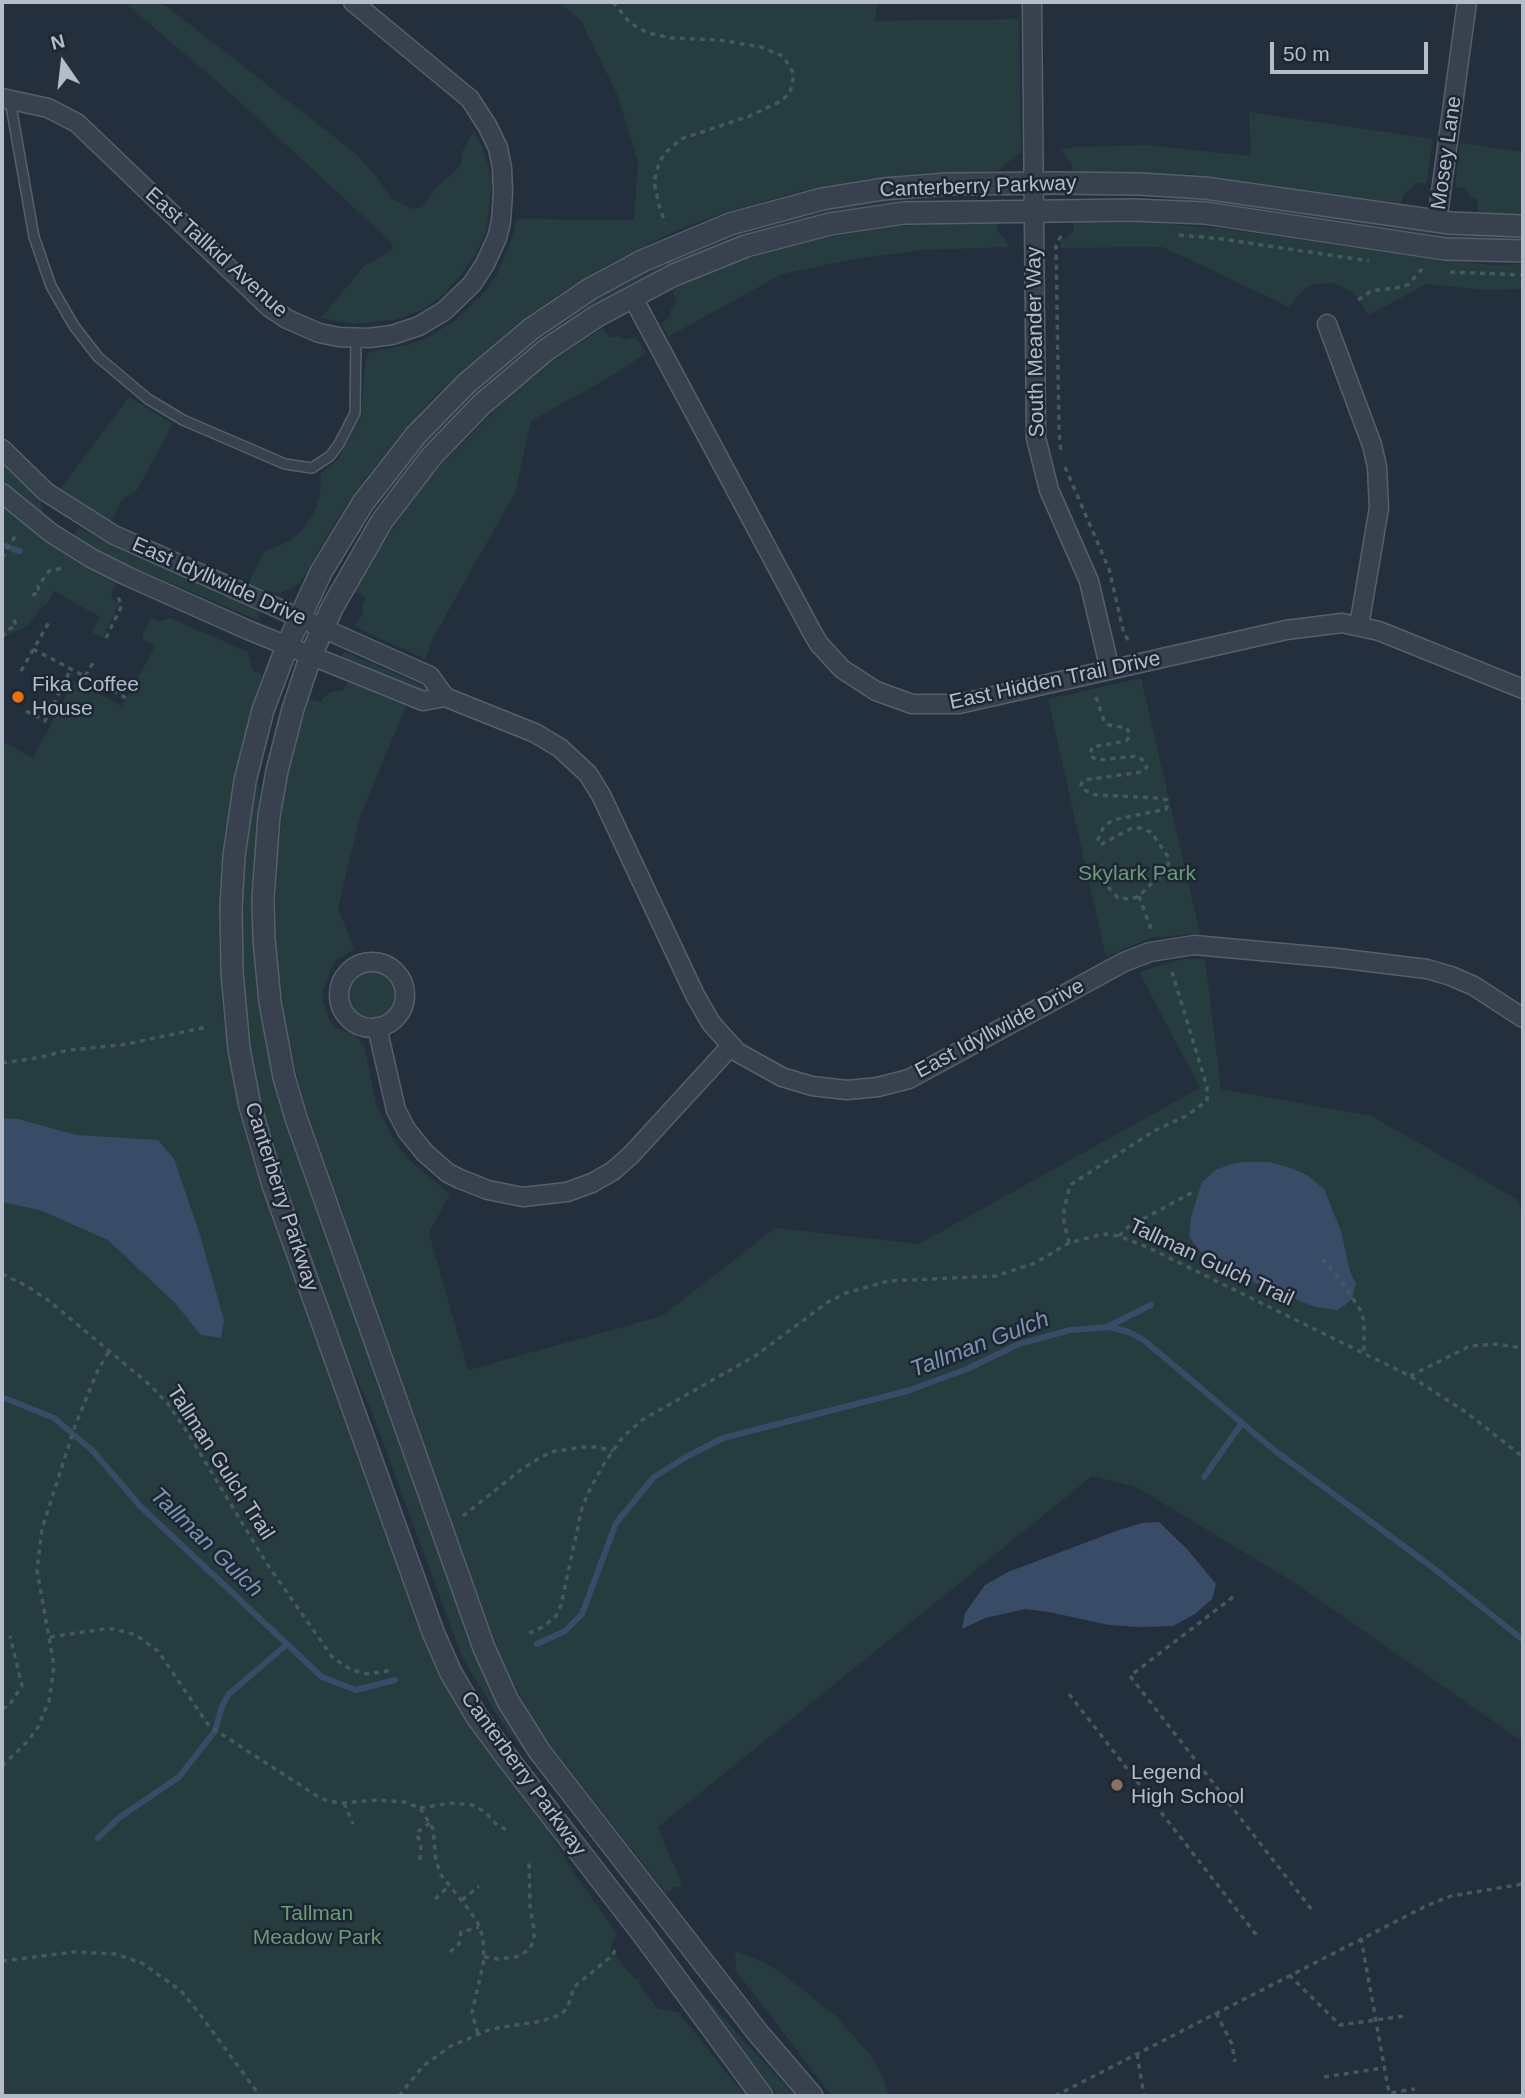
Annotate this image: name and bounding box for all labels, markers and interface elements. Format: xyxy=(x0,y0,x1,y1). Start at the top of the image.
north arrow xyxy=(28,28,98,98)
scale bar xyxy=(1273,28,1430,72)
text: N xyxy=(49,30,67,54)
text: 50 m xyxy=(1283,42,1330,65)
street label: Mosey Lane xyxy=(1427,95,1467,211)
street label: Canterberry Parkway xyxy=(879,171,1077,203)
street label: East Tallkid Avenue xyxy=(140,182,292,324)
street label: South Meander Way xyxy=(1022,246,1050,438)
street label: East Idyllwilde Drive xyxy=(128,532,310,632)
street label: East Hidden Trail Drive xyxy=(947,646,1163,716)
place label: Fika Coffee House xyxy=(32,672,139,722)
marker: Fika Coffee House xyxy=(10,689,26,705)
park label: Skylark Park xyxy=(1078,861,1196,887)
street label: East Idyllwilde Drive xyxy=(911,974,1089,1084)
street label: Canterberry Parkway xyxy=(239,1099,323,1295)
street label: Tallman Gulch Trail xyxy=(1125,1214,1297,1312)
water label: Tallman Gulch xyxy=(907,1306,1053,1384)
street label: Tallman Gulch Trail xyxy=(161,1381,279,1545)
water label: Tallman Gulch xyxy=(144,1482,268,1604)
street label: Canterberry Parkway xyxy=(455,1687,591,1861)
place label: Legend High School xyxy=(1131,1760,1244,1810)
marker: Legend High School xyxy=(1109,1777,1125,1793)
park label: Tallman Meadow Park xyxy=(253,1901,381,1951)

